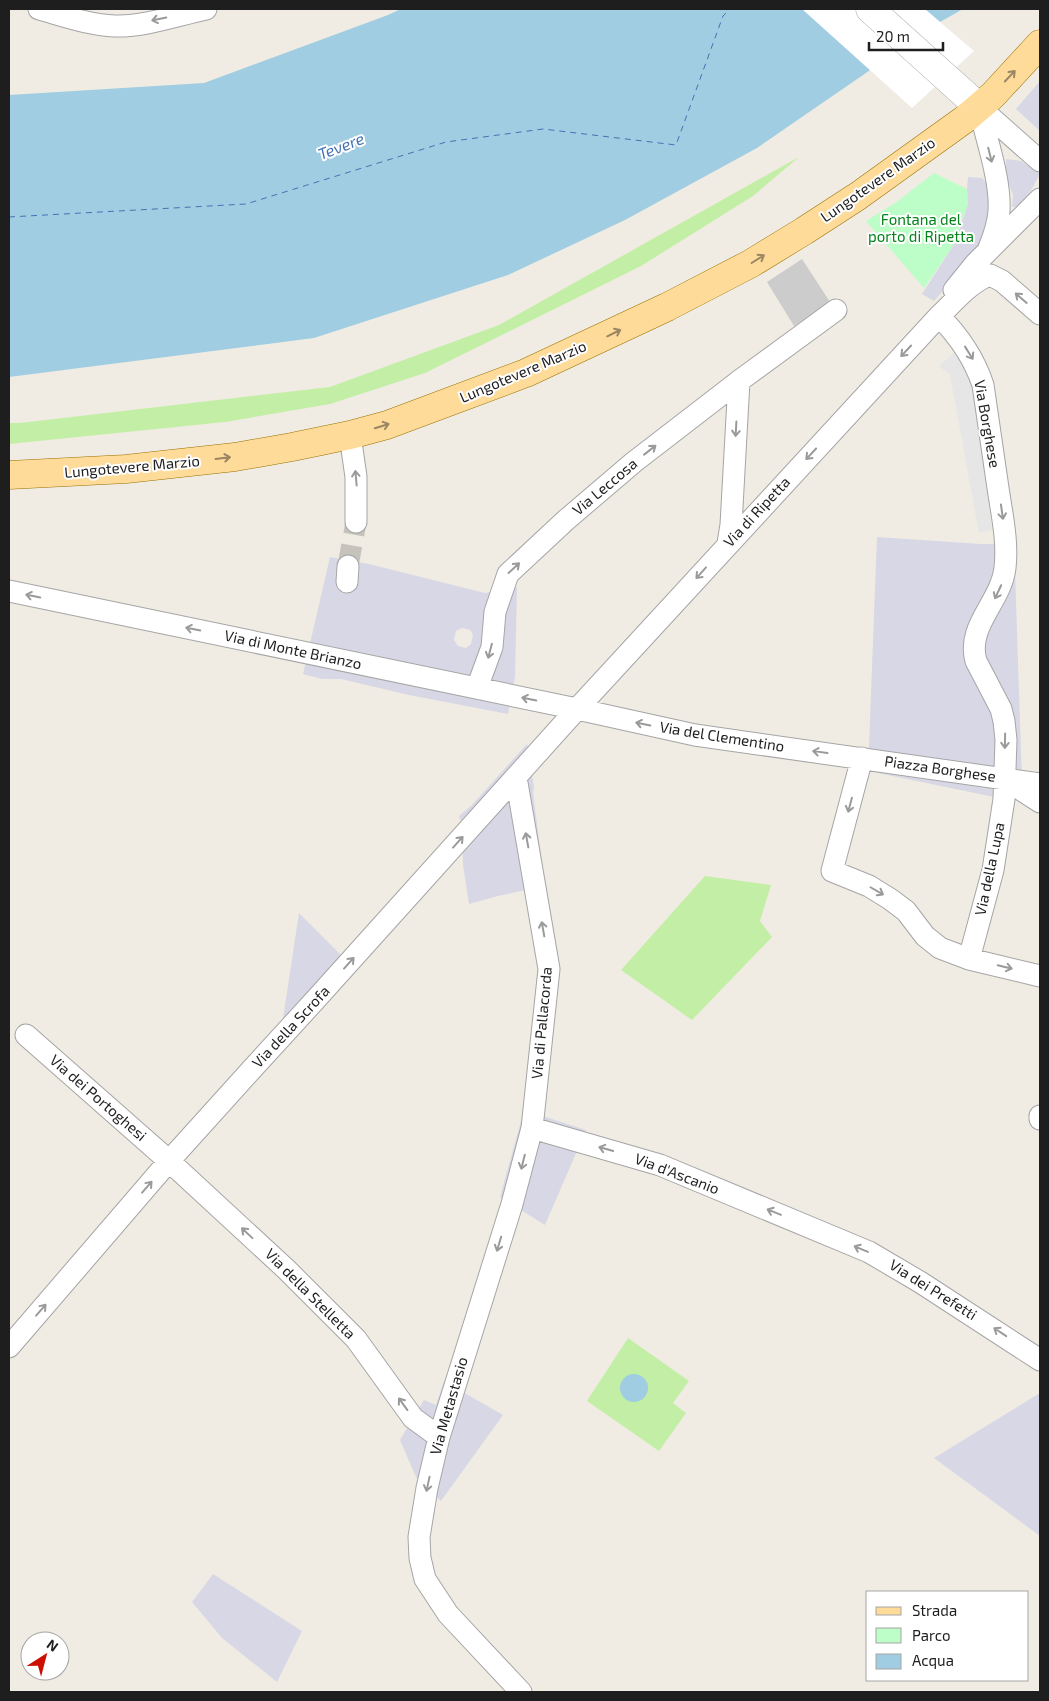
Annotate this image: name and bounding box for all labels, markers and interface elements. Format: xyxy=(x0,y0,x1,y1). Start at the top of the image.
one-way arrow xyxy=(151,15,167,25)
scale bar xyxy=(869,20,943,52)
text: 20 m xyxy=(876,27,910,45)
one-way arrow xyxy=(1004,70,1016,82)
water label: Tevere xyxy=(315,128,367,163)
street label: Lungotevere Marzio xyxy=(817,133,938,226)
one-way arrow xyxy=(986,146,996,162)
park label: Fontana del porto di Ripetta xyxy=(868,210,974,245)
one-way arrow xyxy=(751,253,765,263)
one-way arrow xyxy=(1015,292,1028,303)
one-way arrow xyxy=(606,328,621,337)
street label: Lungotevere Marzio xyxy=(457,336,589,406)
one-way arrow xyxy=(900,345,912,358)
one-way arrow xyxy=(964,346,974,360)
street label: Via Borghese xyxy=(971,378,1005,469)
one-way arrow xyxy=(374,421,389,430)
one-way arrow xyxy=(732,421,741,437)
one-way arrow xyxy=(643,444,656,455)
one-way arrow xyxy=(805,448,817,460)
street label: Lungotevere Marzio xyxy=(63,451,200,481)
one-way arrow xyxy=(215,453,231,463)
street label: Via Leccosa xyxy=(568,454,640,519)
one-way arrow xyxy=(351,471,361,487)
street label: Via di Ripetta xyxy=(719,472,793,550)
one-way arrow xyxy=(997,503,1007,519)
one-way arrow xyxy=(508,562,521,574)
one-way arrow xyxy=(695,567,707,580)
one-way arrow xyxy=(993,584,1002,599)
one-way arrow xyxy=(26,591,42,600)
one-way arrow xyxy=(185,624,201,634)
street label: Via di Monte Brianzo xyxy=(223,626,363,672)
one-way arrow xyxy=(485,643,494,659)
one-way arrow xyxy=(521,694,537,703)
street label: Via del Clementino xyxy=(658,717,786,755)
one-way arrow xyxy=(635,719,651,728)
one-way arrow xyxy=(1000,732,1010,749)
one-way arrow xyxy=(813,747,829,757)
street label: Piazza Borghese xyxy=(883,751,997,785)
one-way arrow xyxy=(845,797,854,813)
street label: Via della Lupa xyxy=(970,821,1008,917)
one-way arrow xyxy=(522,832,532,848)
one-way arrow xyxy=(452,835,464,848)
one-way arrow xyxy=(869,886,884,896)
one-way arrow xyxy=(537,921,547,937)
one-way arrow xyxy=(344,956,355,969)
one-way arrow xyxy=(996,963,1012,972)
street label: Via di Pallacorda xyxy=(527,966,555,1080)
street label: Via della Scrofa xyxy=(248,982,333,1071)
street label: Via dei Portoghesi xyxy=(47,1050,151,1144)
one-way arrow xyxy=(598,1144,614,1153)
street label: Via d'Ascanio xyxy=(633,1149,722,1197)
one-way arrow xyxy=(518,1154,527,1170)
one-way arrow xyxy=(141,1181,152,1194)
one-way arrow xyxy=(767,1207,782,1216)
one-way arrow xyxy=(240,1227,253,1239)
one-way arrow xyxy=(494,1235,504,1251)
one-way arrow xyxy=(854,1243,869,1253)
street label: Via della Stelletta xyxy=(262,1244,360,1342)
street label: Via dei Prefetti xyxy=(886,1255,981,1323)
one-way arrow xyxy=(35,1304,46,1317)
one-way arrow xyxy=(993,1327,1007,1338)
street label: Via Metastasio xyxy=(425,1355,471,1457)
one-way arrow xyxy=(398,1397,408,1411)
one-way arrow xyxy=(423,1476,432,1492)
legend xyxy=(866,1591,1029,1681)
text: Strada xyxy=(912,1601,957,1619)
text: Parco xyxy=(912,1626,951,1644)
north arrow xyxy=(20,1631,70,1681)
text: N xyxy=(44,1635,62,1655)
text: Acqua xyxy=(912,1651,954,1669)

